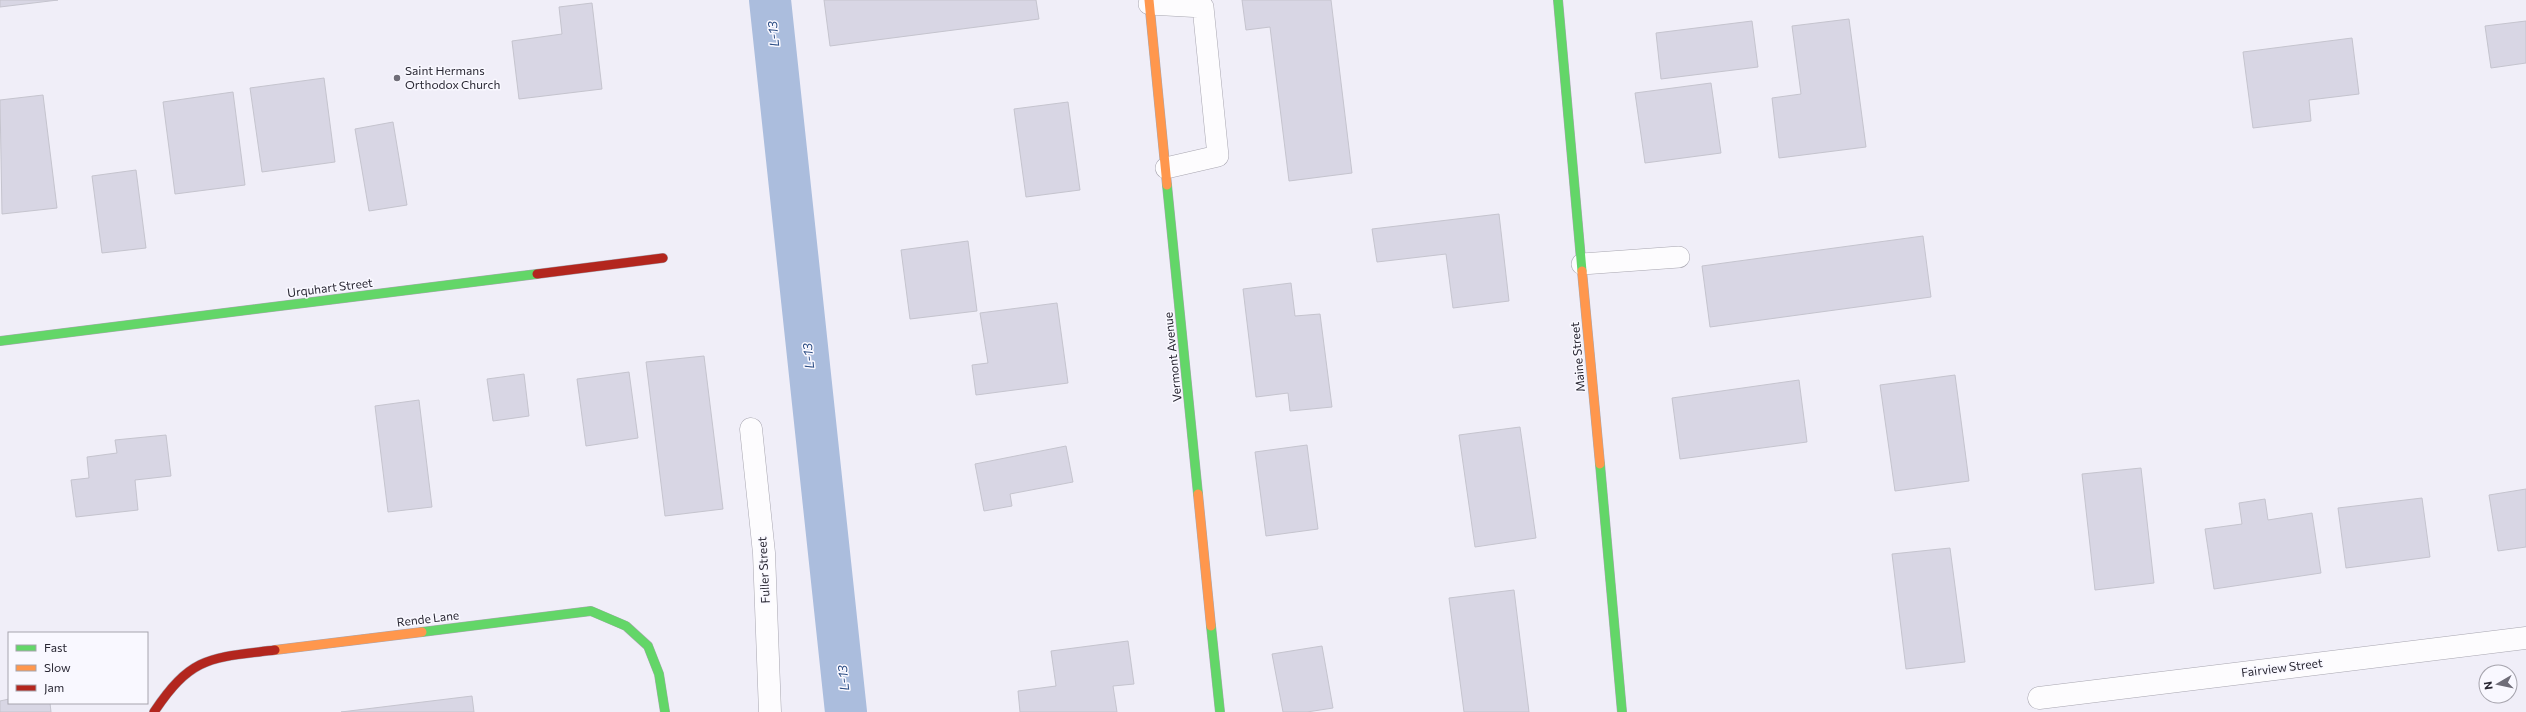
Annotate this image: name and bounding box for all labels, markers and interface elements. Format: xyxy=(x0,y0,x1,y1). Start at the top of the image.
water label: L-13 xyxy=(764,20,782,48)
place label: Saint Hermans Orthodox Church xyxy=(405,63,500,91)
marker: Saint Hermans Orthodox Church xyxy=(392,73,402,83)
street label: Urquhart Street xyxy=(286,275,374,299)
street label: Vermont Avenue xyxy=(1160,311,1184,403)
street label: Maine Street xyxy=(1567,321,1587,393)
water label: L-13 xyxy=(799,342,817,370)
street label: Fuller Street xyxy=(754,536,772,604)
street label: Rende Lane xyxy=(396,607,460,629)
legend xyxy=(8,632,148,704)
text: Fast xyxy=(44,640,67,654)
street label: Fairview Street xyxy=(2240,655,2324,679)
text: Slow xyxy=(44,660,71,674)
water label: L-13 xyxy=(834,664,852,692)
north arrow xyxy=(2478,664,2518,704)
text: Jam xyxy=(44,680,64,695)
text: N xyxy=(2481,681,2495,691)

